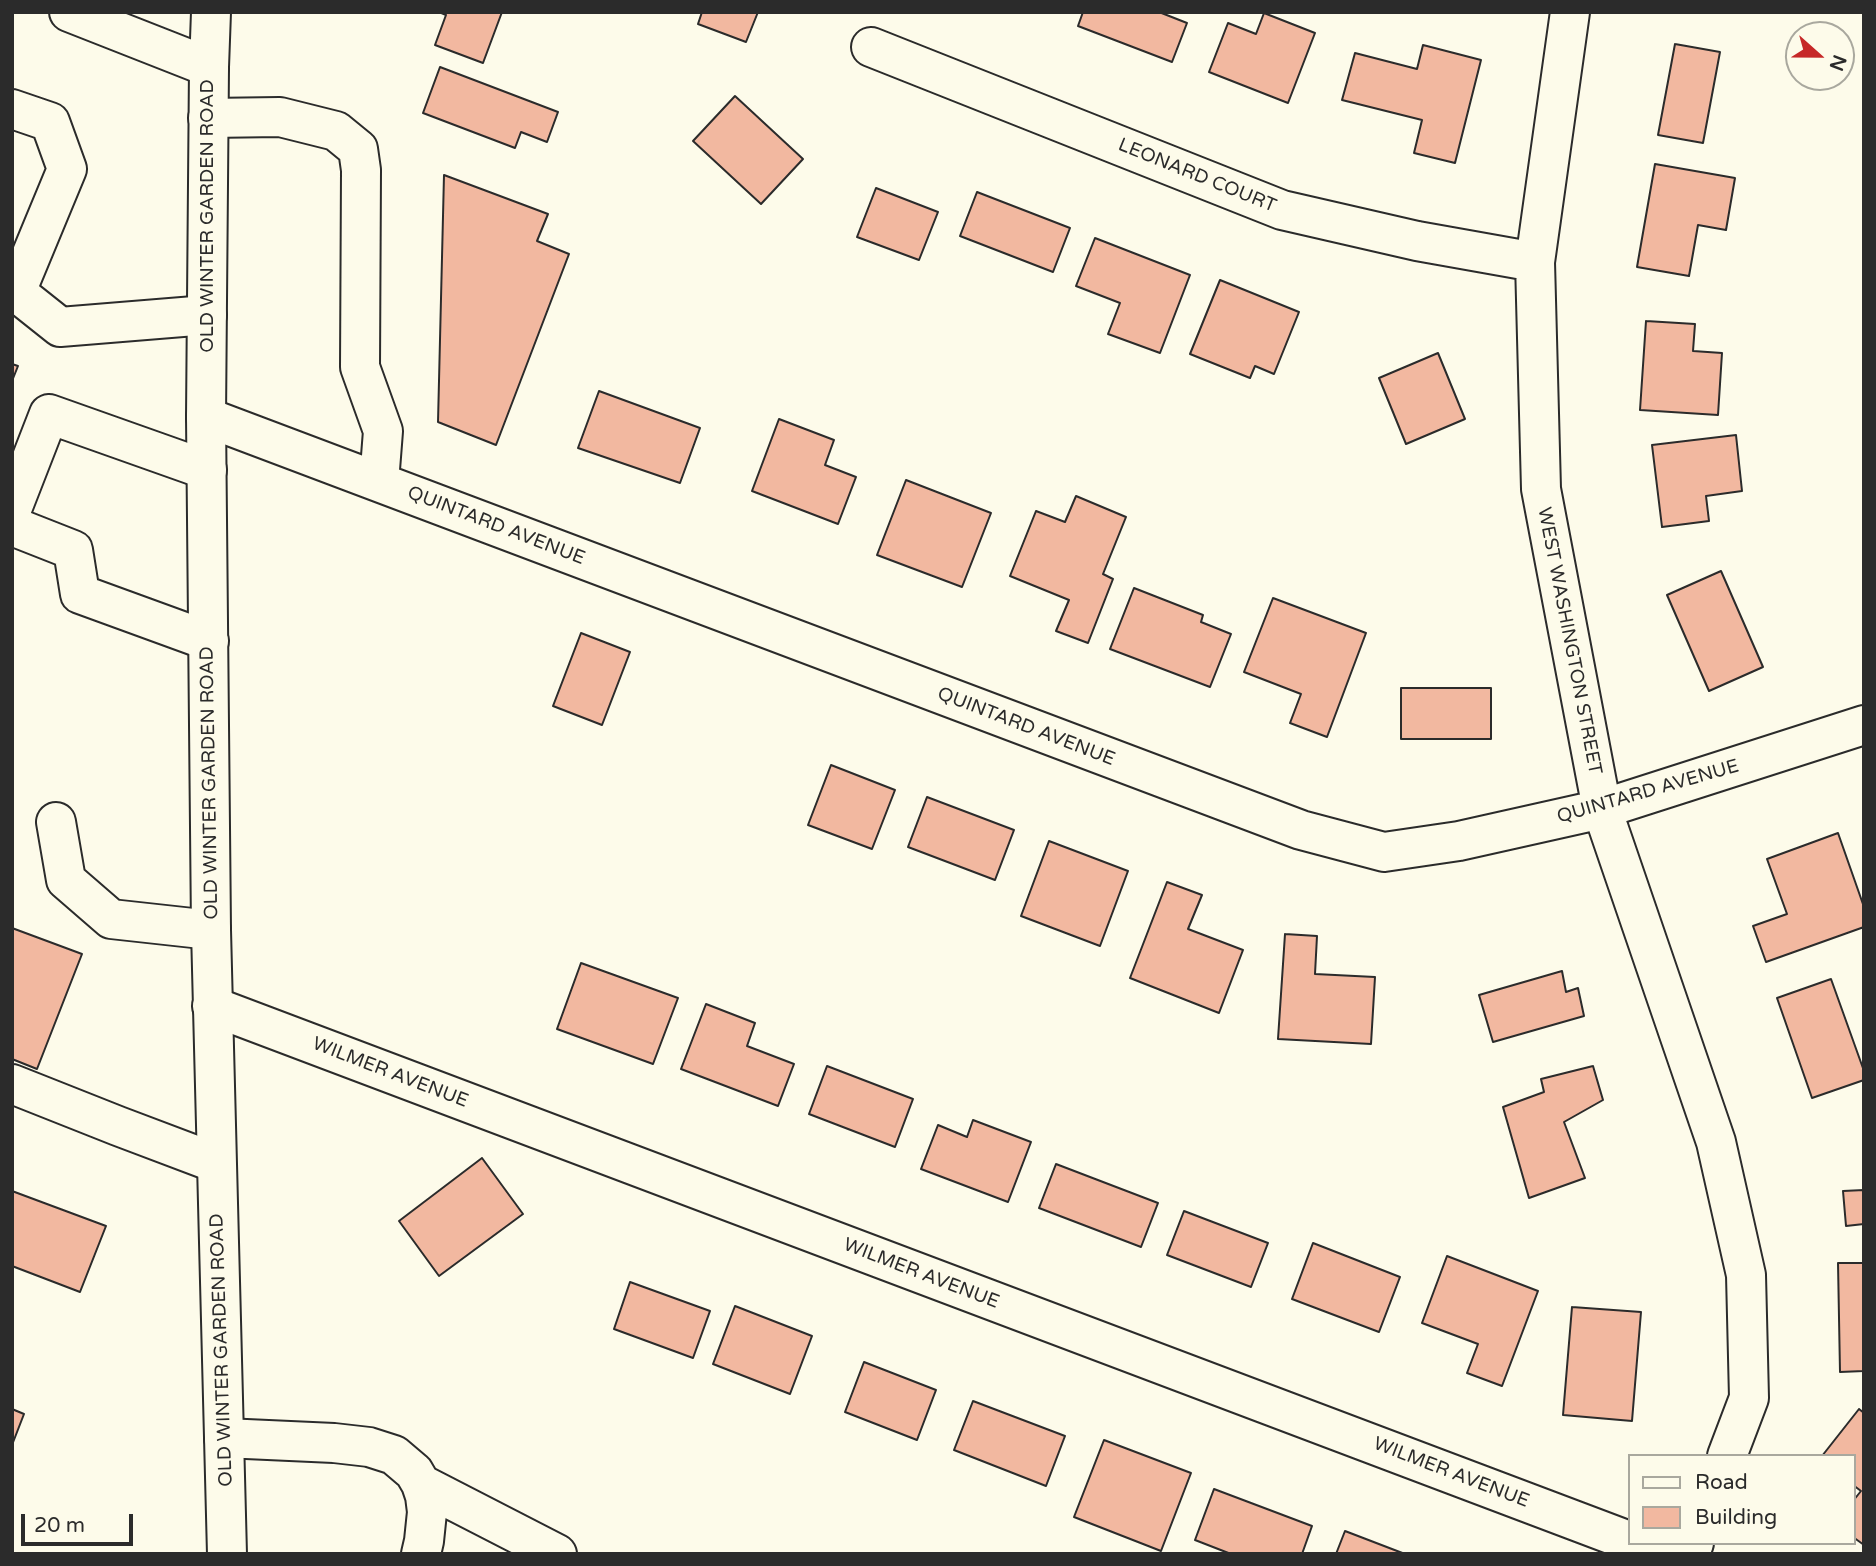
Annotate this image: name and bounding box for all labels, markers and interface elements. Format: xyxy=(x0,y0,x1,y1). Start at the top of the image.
north arrow xyxy=(1785,21,1855,91)
text: N xyxy=(1825,52,1851,74)
street label: OLD WINTER GARDEN ROAD xyxy=(197,79,219,353)
street label: LEONARD COURT xyxy=(1115,134,1279,218)
street label: QUINTARD AVENUE xyxy=(404,482,588,570)
street label: WEST WASHINGTON STREET xyxy=(1532,505,1606,777)
street label: OLD WINTER GARDEN ROAD xyxy=(196,646,224,920)
street label: QUINTARD AVENUE xyxy=(934,683,1118,771)
street label: QUINTARD AVENUE xyxy=(1554,755,1742,829)
street label: WILMER AVENUE xyxy=(309,1033,471,1113)
street label: OLD WINTER GARDEN ROAD xyxy=(206,1213,238,1487)
street label: WILMER AVENUE xyxy=(840,1234,1002,1314)
street label: WILMER AVENUE xyxy=(1370,1433,1532,1513)
legend xyxy=(1628,1454,1855,1545)
text: Road xyxy=(1695,1470,1748,1495)
scale bar xyxy=(24,1500,136,1544)
text: Building xyxy=(1695,1505,1777,1530)
text: 20 m xyxy=(34,1513,85,1538)

